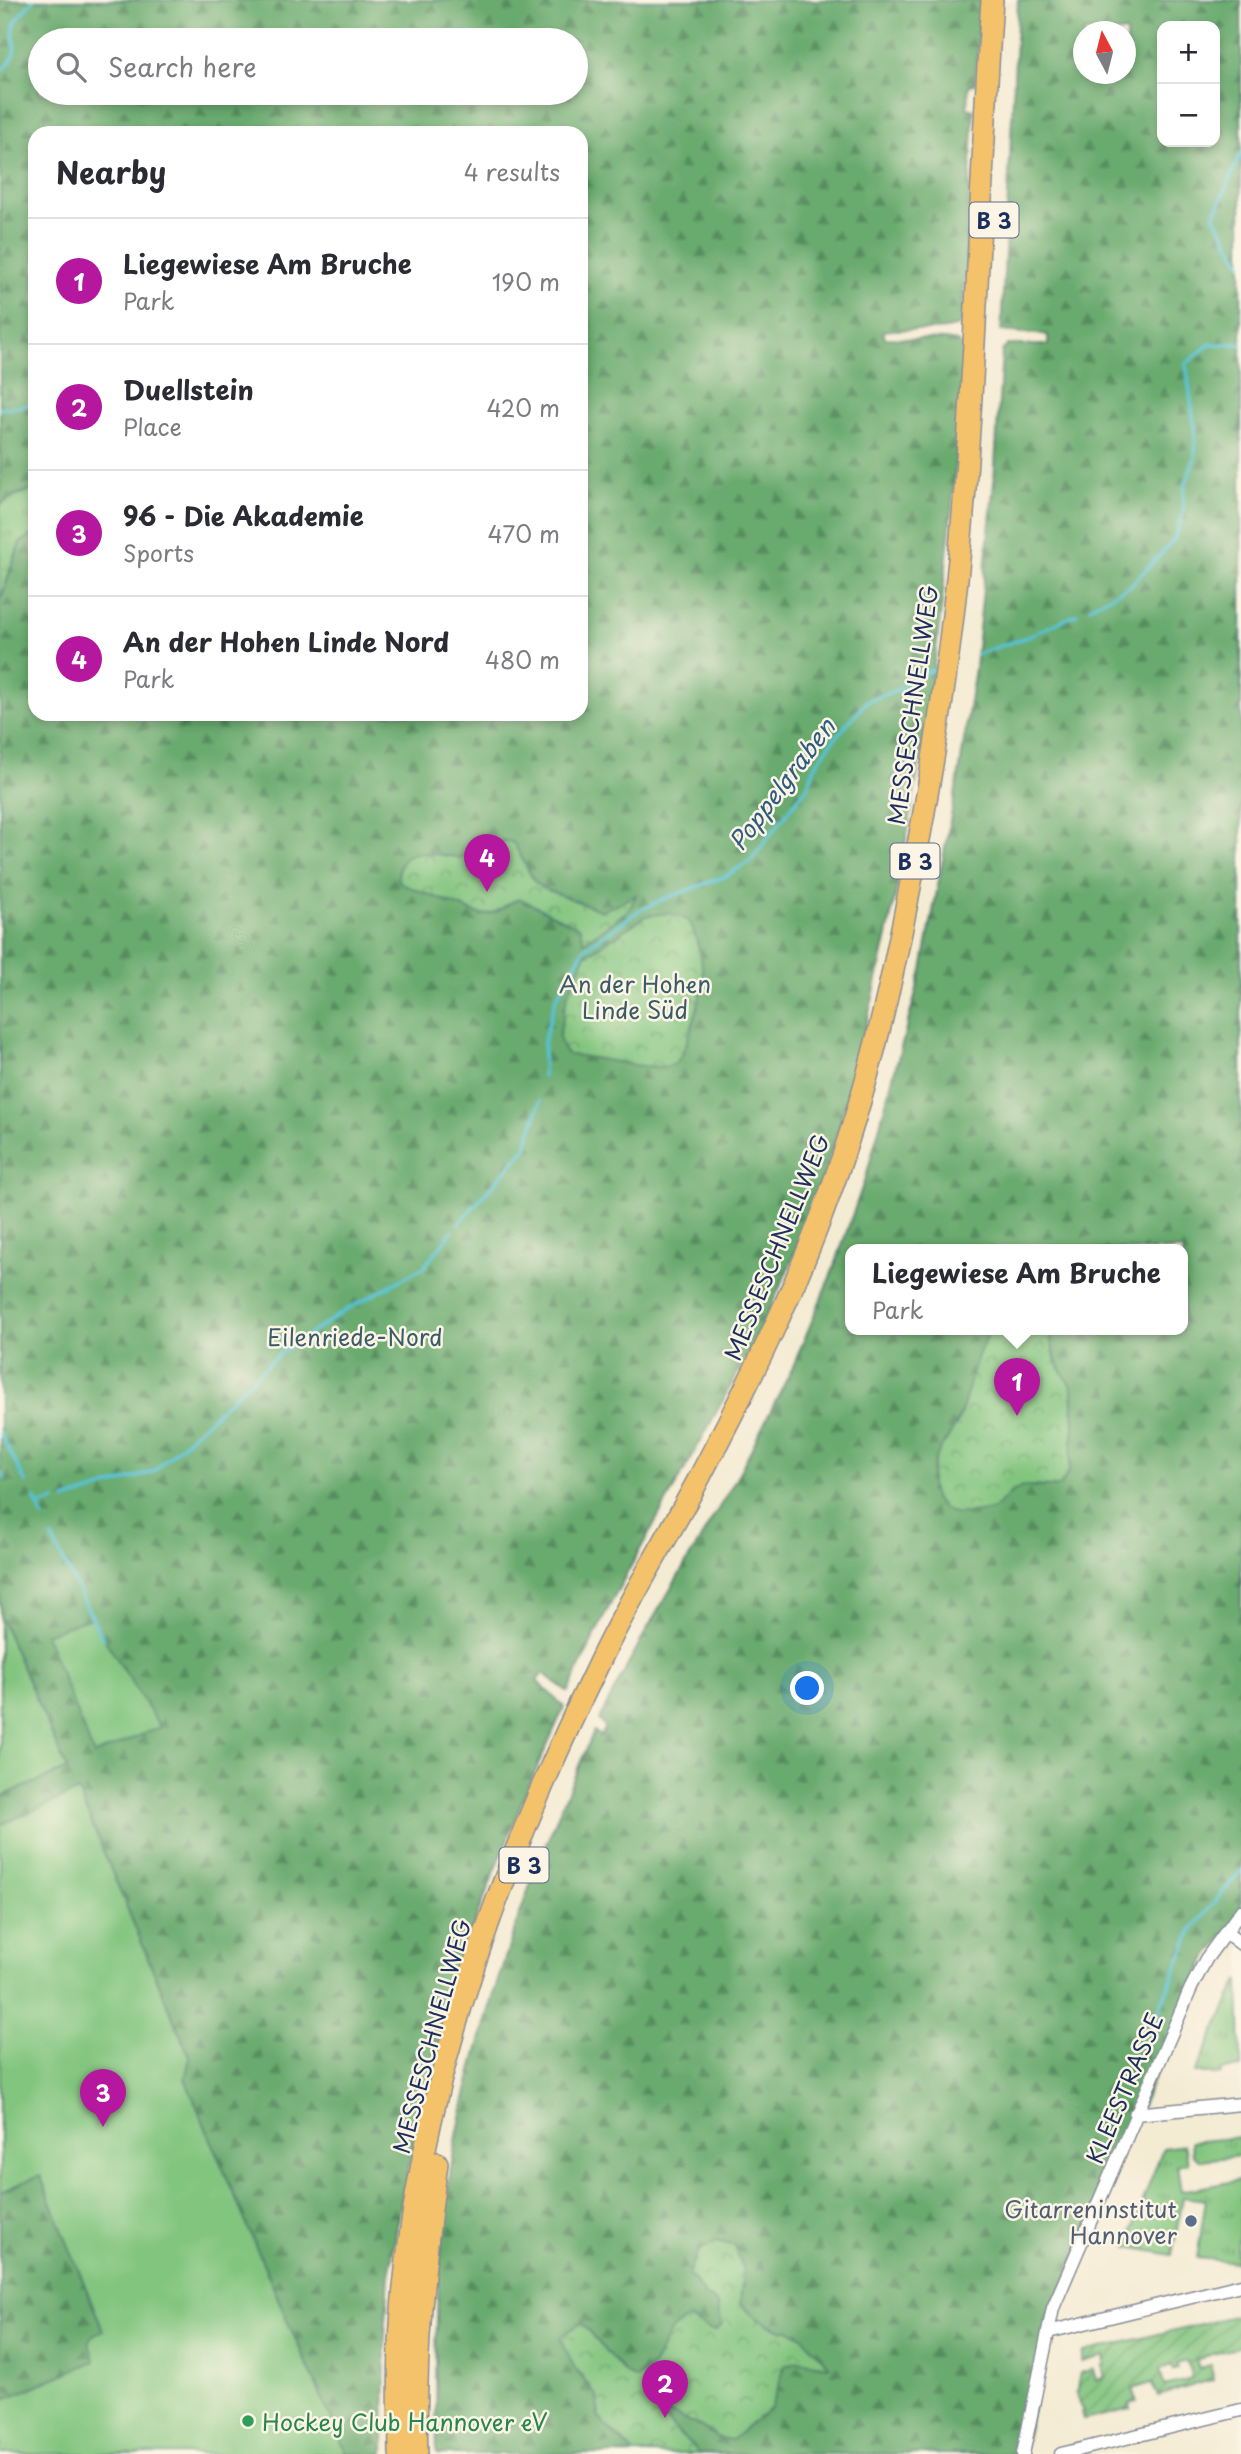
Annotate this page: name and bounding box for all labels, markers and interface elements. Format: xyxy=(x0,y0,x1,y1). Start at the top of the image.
north arrow xyxy=(1073,21,1136,84)
map controls xyxy=(1157,21,1220,147)
button: + xyxy=(1157,21,1220,84)
search box xyxy=(28,28,588,105)
text: Search here xyxy=(108,47,257,86)
icon: search xyxy=(52,48,90,86)
button: − xyxy=(1157,84,1220,147)
text: Nearby xyxy=(56,149,166,194)
text: 4 results xyxy=(464,154,560,189)
road number: B 3 xyxy=(970,202,1018,238)
text: Liegewiese Am Bruche xyxy=(123,244,412,283)
text: 1 xyxy=(74,264,85,299)
text: 190 m xyxy=(492,264,560,299)
text: Park xyxy=(123,283,174,318)
text: Duellstein xyxy=(123,370,254,409)
text: 2 xyxy=(71,390,87,425)
text: 420 m xyxy=(486,390,560,425)
text: Place xyxy=(123,409,182,444)
text: 96 - Die Akademie xyxy=(123,496,364,535)
text: 3 xyxy=(71,516,87,551)
text: 470 m xyxy=(487,516,560,551)
text: Sports xyxy=(123,535,194,570)
street label: MESSESCHNELLWEG xyxy=(878,583,946,827)
text: An der Hohen Linde Nord xyxy=(123,622,449,661)
text: 4 xyxy=(71,642,87,677)
text: 480 m xyxy=(485,642,560,677)
text: Park xyxy=(123,661,174,696)
water label: Poppelgraben xyxy=(719,709,843,858)
pin: 4 xyxy=(464,834,510,892)
road number: B 3 xyxy=(890,844,940,878)
park label: An der Hohen Linde Süd xyxy=(559,966,711,1027)
street label: MESSESCHNELLWEG xyxy=(714,1128,838,1366)
popup xyxy=(845,1244,1188,1335)
text: Liegewiese Am Bruche xyxy=(872,1253,1161,1292)
text: Park xyxy=(872,1292,923,1327)
park label: Eilenriede-Nord xyxy=(267,1319,443,1354)
pin: 1 xyxy=(994,1358,1040,1416)
your location xyxy=(790,1671,824,1705)
road number: B 3 xyxy=(500,1848,548,1882)
street label: MESSESCHNELLWEG xyxy=(383,1915,479,2157)
street label: KLEESTRASSE xyxy=(1076,2007,1172,2169)
pin: 3 xyxy=(80,2069,126,2127)
place label: Gitarreninstitut Hannover xyxy=(1004,2191,1178,2252)
marker: Gitarreninstitut Hannover xyxy=(1183,2213,1199,2229)
pin: 2 xyxy=(642,2360,688,2418)
place label: Hockey Club Hannover eV xyxy=(262,2404,548,2439)
marker: Hockey Club Hannover eV xyxy=(240,2413,256,2429)

